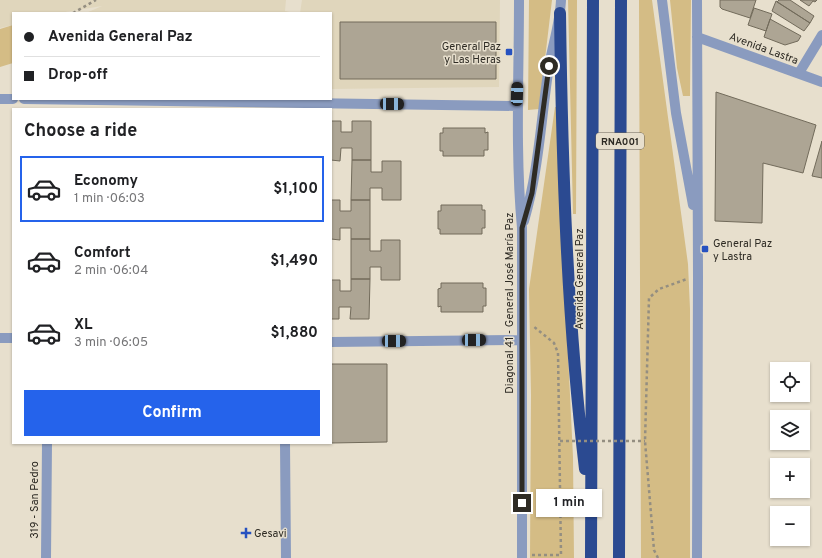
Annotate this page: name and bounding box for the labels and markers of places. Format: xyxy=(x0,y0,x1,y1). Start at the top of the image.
place label: General Paz y Las Heras xyxy=(442,40,501,67)
marker: General Paz y Las Heras xyxy=(504,47,514,57)
place label: General Paz y Lastra xyxy=(713,237,772,264)
marker: General Paz y Lastra xyxy=(700,244,710,254)
place label: Gesavi xyxy=(254,527,287,541)
marker: Gesavi xyxy=(241,528,251,538)

